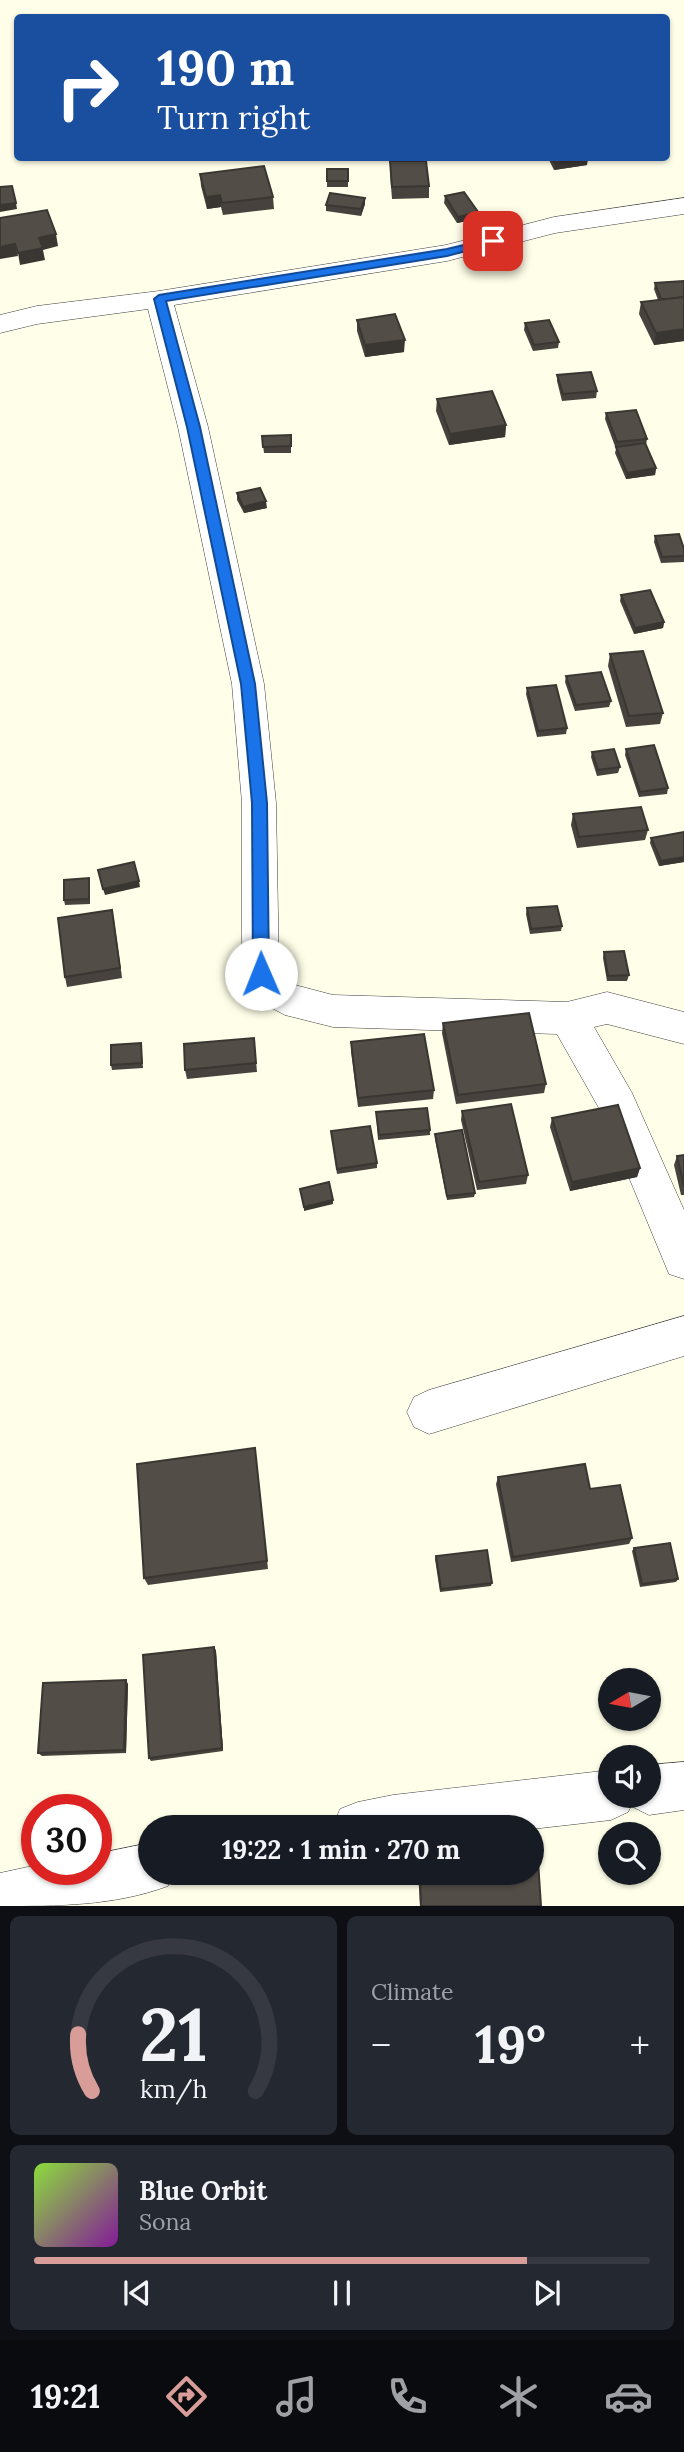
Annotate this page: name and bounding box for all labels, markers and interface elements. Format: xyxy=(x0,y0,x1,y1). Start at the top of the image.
text: 190 m xyxy=(157,36,294,98)
icon: right xyxy=(42,42,133,133)
text: Turn right xyxy=(157,97,310,138)
pin xyxy=(463,211,523,271)
icon: arrive xyxy=(474,222,512,260)
position arrow xyxy=(224,937,298,1011)
north arrow xyxy=(598,1668,662,1731)
map controls xyxy=(598,1668,661,1885)
button: sound xyxy=(598,1745,661,1808)
speed limit sign: 30 xyxy=(21,1794,112,1885)
button: search xyxy=(598,1822,661,1885)
text: 19:22 · 1 min · 270 m xyxy=(222,1833,460,1866)
text: Climate xyxy=(371,1977,453,2006)
text: 21 xyxy=(139,1989,208,2082)
text: 19° xyxy=(475,2011,546,2077)
text: − xyxy=(371,2021,391,2069)
text: + xyxy=(630,2021,650,2069)
text: km/h xyxy=(140,2073,207,2105)
text: Blue Orbit xyxy=(139,2174,267,2207)
text: Sona xyxy=(139,2207,191,2236)
icon: previous xyxy=(118,2274,156,2312)
icon: pause xyxy=(323,2274,361,2312)
icon: next xyxy=(528,2274,566,2312)
icon: directions xyxy=(162,2372,211,2421)
icon: music xyxy=(272,2372,321,2421)
icon: phone xyxy=(383,2372,432,2421)
icon: climate xyxy=(494,2372,543,2421)
icon: car xyxy=(604,2372,653,2421)
text: 19:21 xyxy=(31,2376,100,2417)

